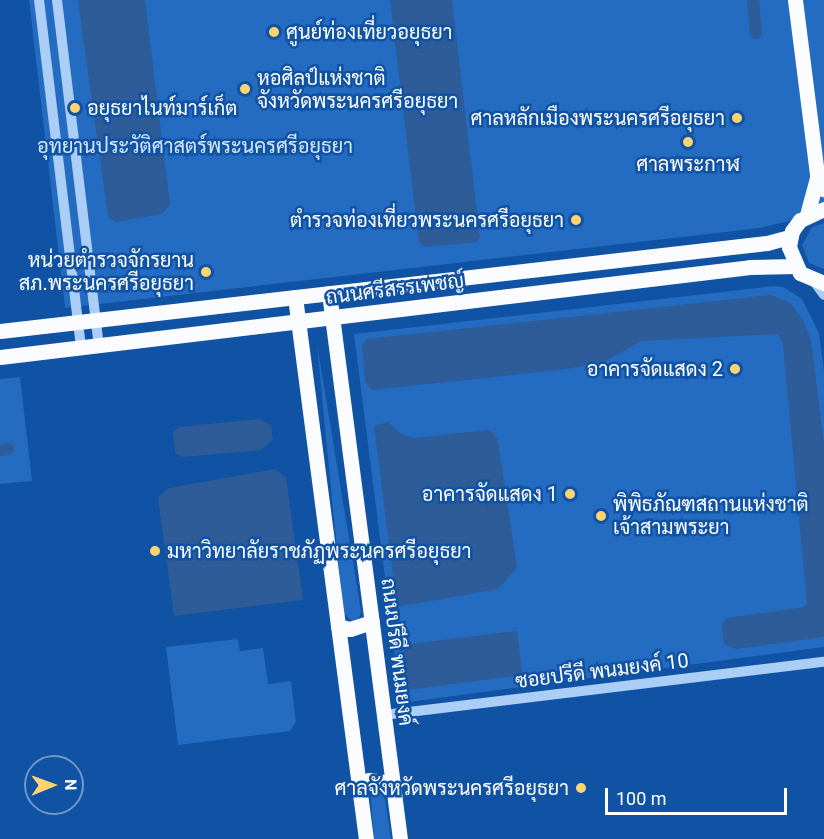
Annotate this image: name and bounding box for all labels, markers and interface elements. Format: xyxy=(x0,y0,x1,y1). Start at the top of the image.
place label: ศูนย์ท่องเที่ยวอยุธยา xyxy=(286,20,452,44)
marker: ศูนย์ท่องเที่ยวอยุธยา xyxy=(267,25,281,39)
place label: หอศิลป์แห่งชาติ จังหวัดพระนครศรีอยุธยา xyxy=(257,66,458,113)
marker: หอศิลป์แห่งชาติ จังหวัดพระนครศรีอยุธยา xyxy=(238,82,252,96)
place label: อยุธยาไนท์มาร์เก็ต xyxy=(87,96,237,120)
marker: อยุธยาไนท์มาร์เก็ต xyxy=(68,101,82,115)
place label: ศาลหลักเมืองพระนครศรีอยุธยา xyxy=(470,106,725,130)
marker: ศาลหลักเมืองพระนครศรีอยุธยา xyxy=(730,111,744,125)
park label: อุทยานประวัติศาสตร์พระนครศรีอยุธยา xyxy=(37,134,353,158)
marker: ศาลพระกาฬ xyxy=(681,135,695,149)
place label: ศาลพระกาฬ xyxy=(636,152,740,176)
place label: ตำรวจท่องเที่ยวพระนครศรีอยุธยา xyxy=(290,208,564,232)
marker: ตำรวจท่องเที่ยวพระนครศรีอยุธยา xyxy=(569,213,583,227)
place label: หน่วยตำรวจจักรยาน สภ.พระนครศรีอยุธยา xyxy=(19,248,194,295)
marker: หน่วยตำรวจจักรยาน สภ.พระนครศรีอยุธยา xyxy=(199,265,213,279)
street label: ถนนศรีสรรเพชญ์ xyxy=(325,269,465,309)
place label: อาคารจัดแสดง 2 xyxy=(587,357,723,381)
marker: อาคารจัดแสดง 2 xyxy=(728,362,742,376)
place label: อาคารจัดแสดง 1 xyxy=(422,482,558,506)
marker: อาคารจัดแสดง 1 xyxy=(563,487,577,501)
place label: พิพิธภัณฑสถานแห่งชาติ เจ้าสามพระยา xyxy=(613,492,809,539)
marker: พิพิธภัณฑสถานแห่งชาติ เจ้าสามพระยา xyxy=(594,509,608,523)
place label: มหาวิทยาลัยราชภัฏพระนครศรีอยุธยา xyxy=(167,539,471,563)
marker: มหาวิทยาลัยราชภัฏพระนครศรีอยุธยา xyxy=(148,544,162,558)
street label: ถนนปรีดี พนมยงค์ xyxy=(376,577,418,727)
street label: ซอยปรีดี พนมยงค์ 10 xyxy=(514,648,690,694)
north arrow xyxy=(24,755,84,815)
place label: ศาลจังหวัดพระนครศรีอยุธยา xyxy=(335,776,569,800)
scale bar xyxy=(608,776,790,814)
text: N xyxy=(61,779,80,791)
marker: ศาลจังหวัดพระนครศรีอยุธยา xyxy=(574,781,588,795)
text: 100 m xyxy=(616,788,667,809)

